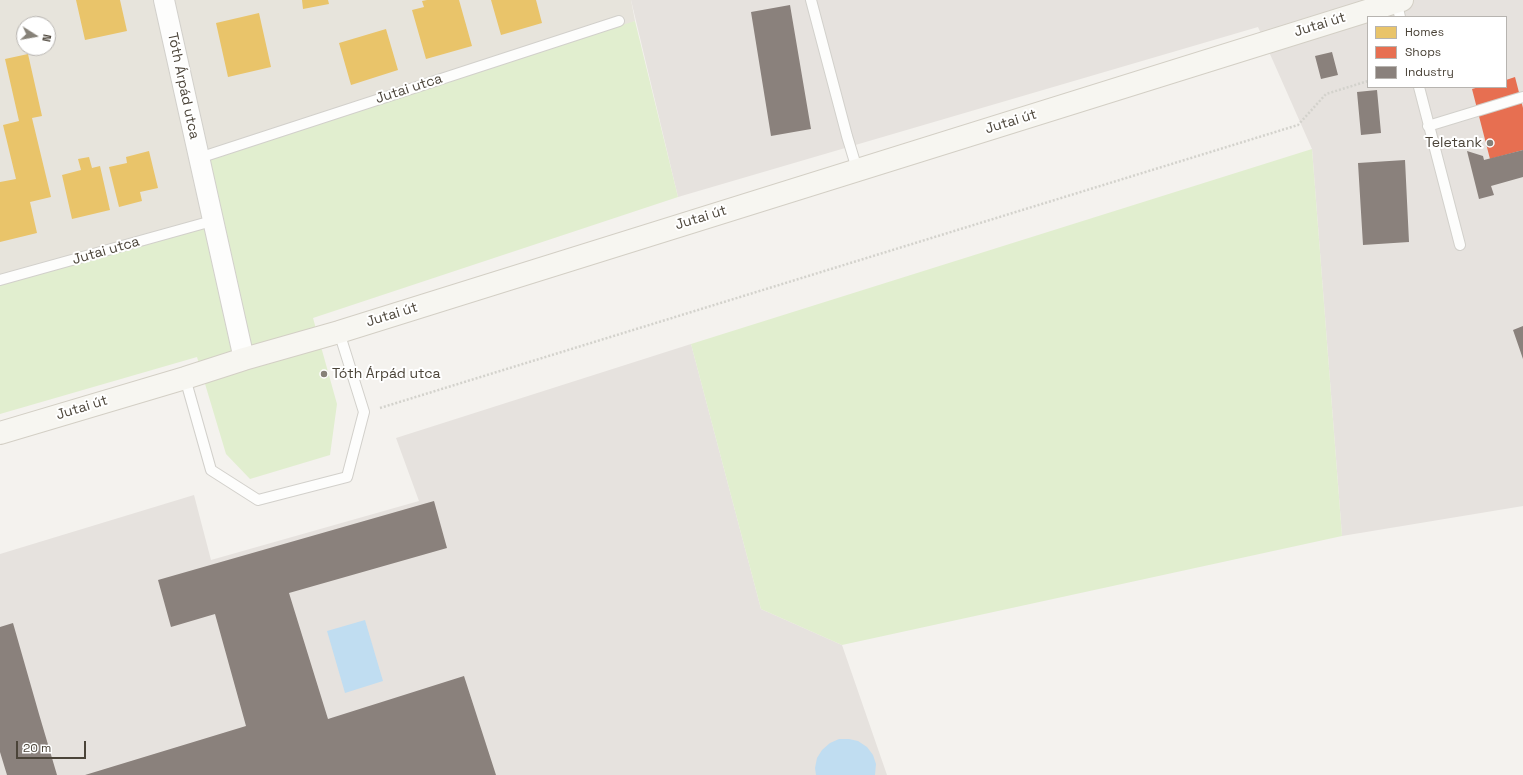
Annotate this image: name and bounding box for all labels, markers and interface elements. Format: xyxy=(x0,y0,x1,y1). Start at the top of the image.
street label: Jutai út xyxy=(1292,9,1348,41)
north arrow xyxy=(16,16,56,56)
legend xyxy=(1367,16,1507,88)
text: Homes xyxy=(1405,24,1444,40)
street label: Tóth Árpád utca xyxy=(163,31,203,141)
text: N xyxy=(39,33,54,43)
text: Shops xyxy=(1405,44,1441,60)
text: Industry xyxy=(1405,64,1454,80)
street label: Jutai utca xyxy=(374,70,444,108)
street label: Jutai út xyxy=(983,106,1039,138)
place label: Teletank xyxy=(1425,135,1482,151)
marker: Teletank xyxy=(1485,138,1495,148)
street label: Jutai út xyxy=(673,202,729,234)
street label: Jutai utca xyxy=(70,233,142,269)
street label: Jutai út xyxy=(364,299,420,331)
place label: Tóth Árpád utca xyxy=(332,366,441,382)
marker: Tóth Árpád utca xyxy=(319,369,329,379)
street label: Jutai út xyxy=(54,392,110,424)
scale bar xyxy=(18,733,88,759)
text: 20 m xyxy=(23,740,51,756)

